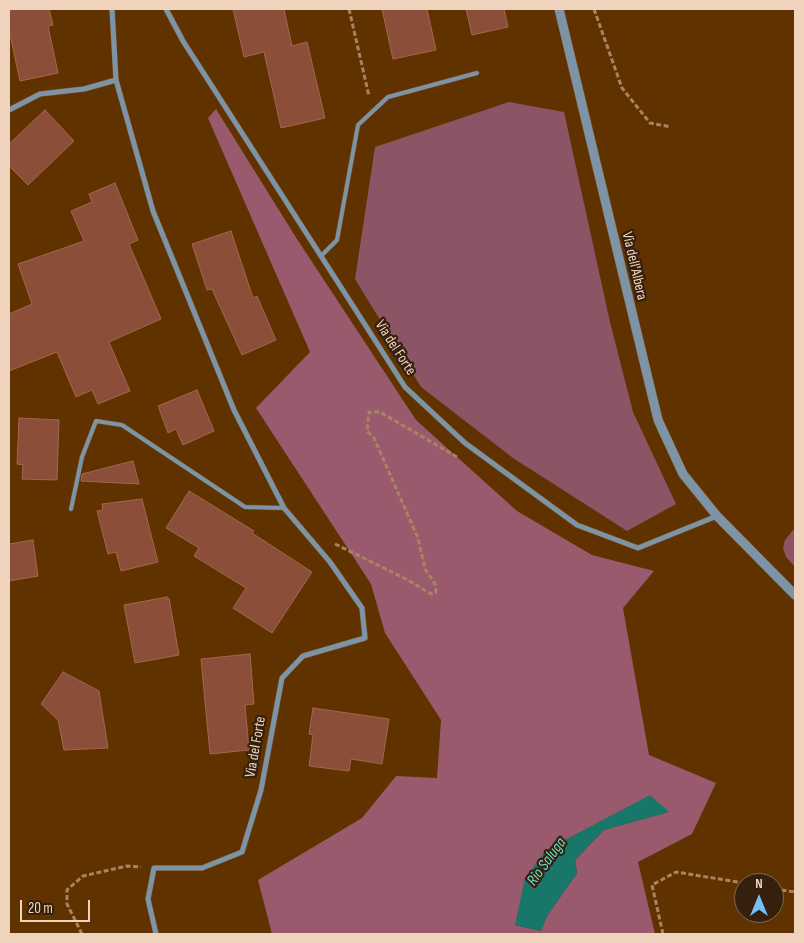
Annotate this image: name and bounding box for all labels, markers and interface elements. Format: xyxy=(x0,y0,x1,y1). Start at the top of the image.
street label: Via dell'Albera xyxy=(617,230,651,302)
street label: Via del Forte xyxy=(371,317,419,379)
street label: Via del Forte xyxy=(242,715,270,779)
water label: Rio Saluga xyxy=(523,834,571,890)
north arrow xyxy=(734,873,784,923)
text: N xyxy=(755,875,763,892)
scale bar xyxy=(22,890,92,922)
text: 20 m xyxy=(28,899,53,918)

